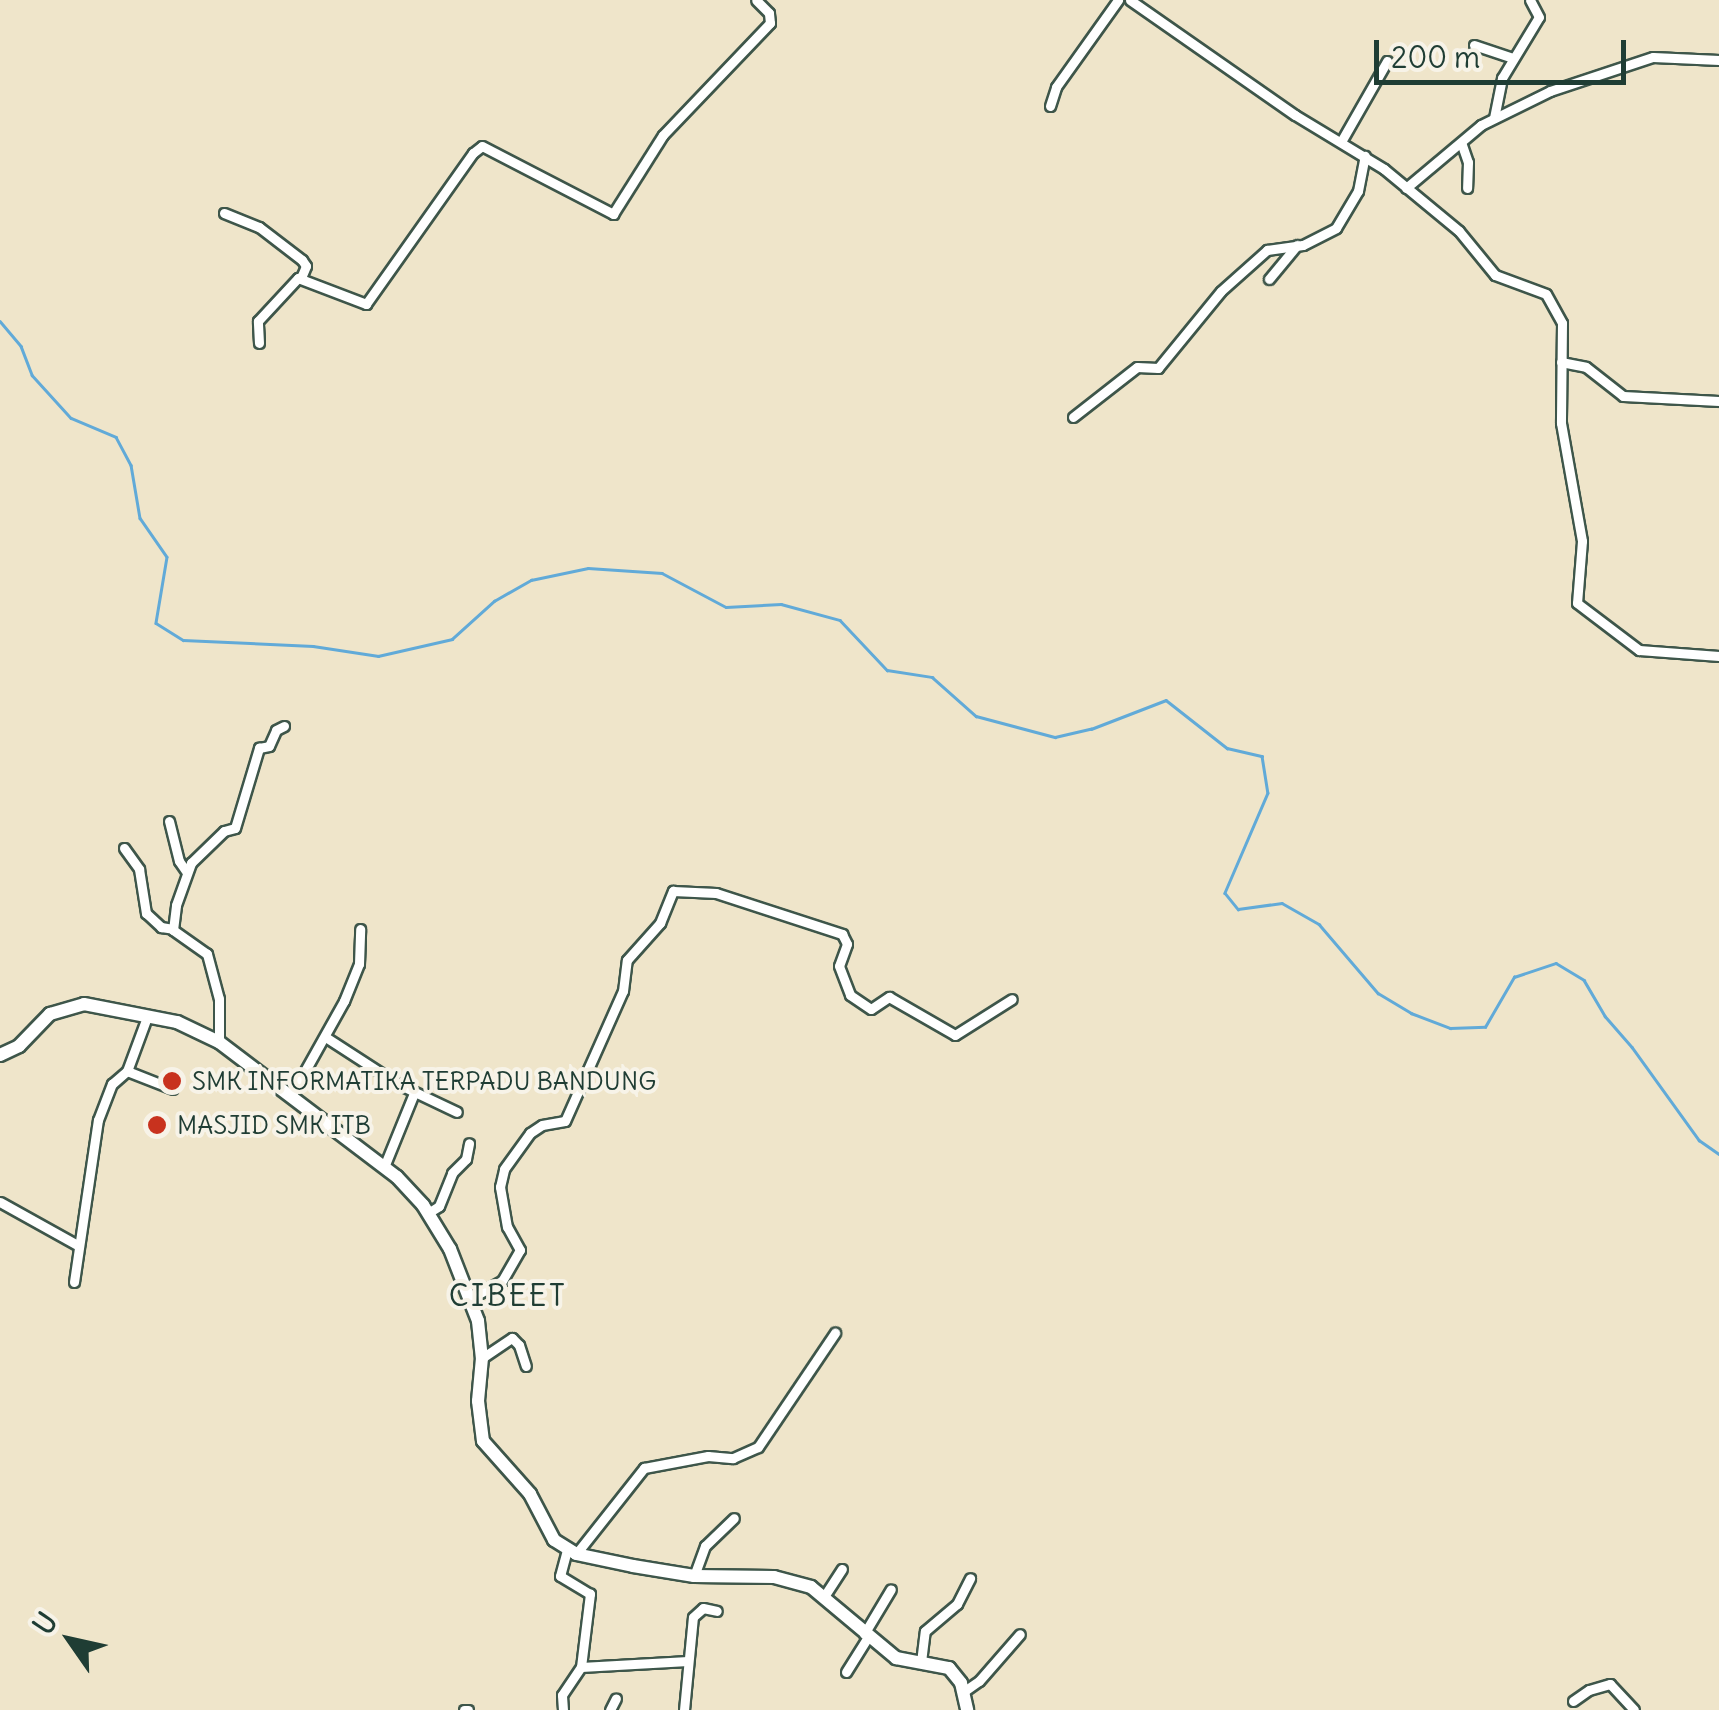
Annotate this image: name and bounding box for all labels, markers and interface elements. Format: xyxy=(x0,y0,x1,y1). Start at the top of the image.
scale bar xyxy=(1379,20,1632,82)
text: 200 m xyxy=(1391,38,1480,76)
place label: SMK INFORMATIKA TERPADU BANDUNG xyxy=(192,1066,656,1096)
marker: SMK INFORMATIKA TERPADU BANDUNG xyxy=(161,1070,183,1092)
place label: MASJID SMK ITB xyxy=(177,1110,371,1140)
marker: MASJID SMK ITB xyxy=(146,1114,168,1136)
district label: CIBEET xyxy=(449,1277,567,1313)
north arrow xyxy=(20,1590,120,1690)
text: U xyxy=(25,1605,65,1641)

